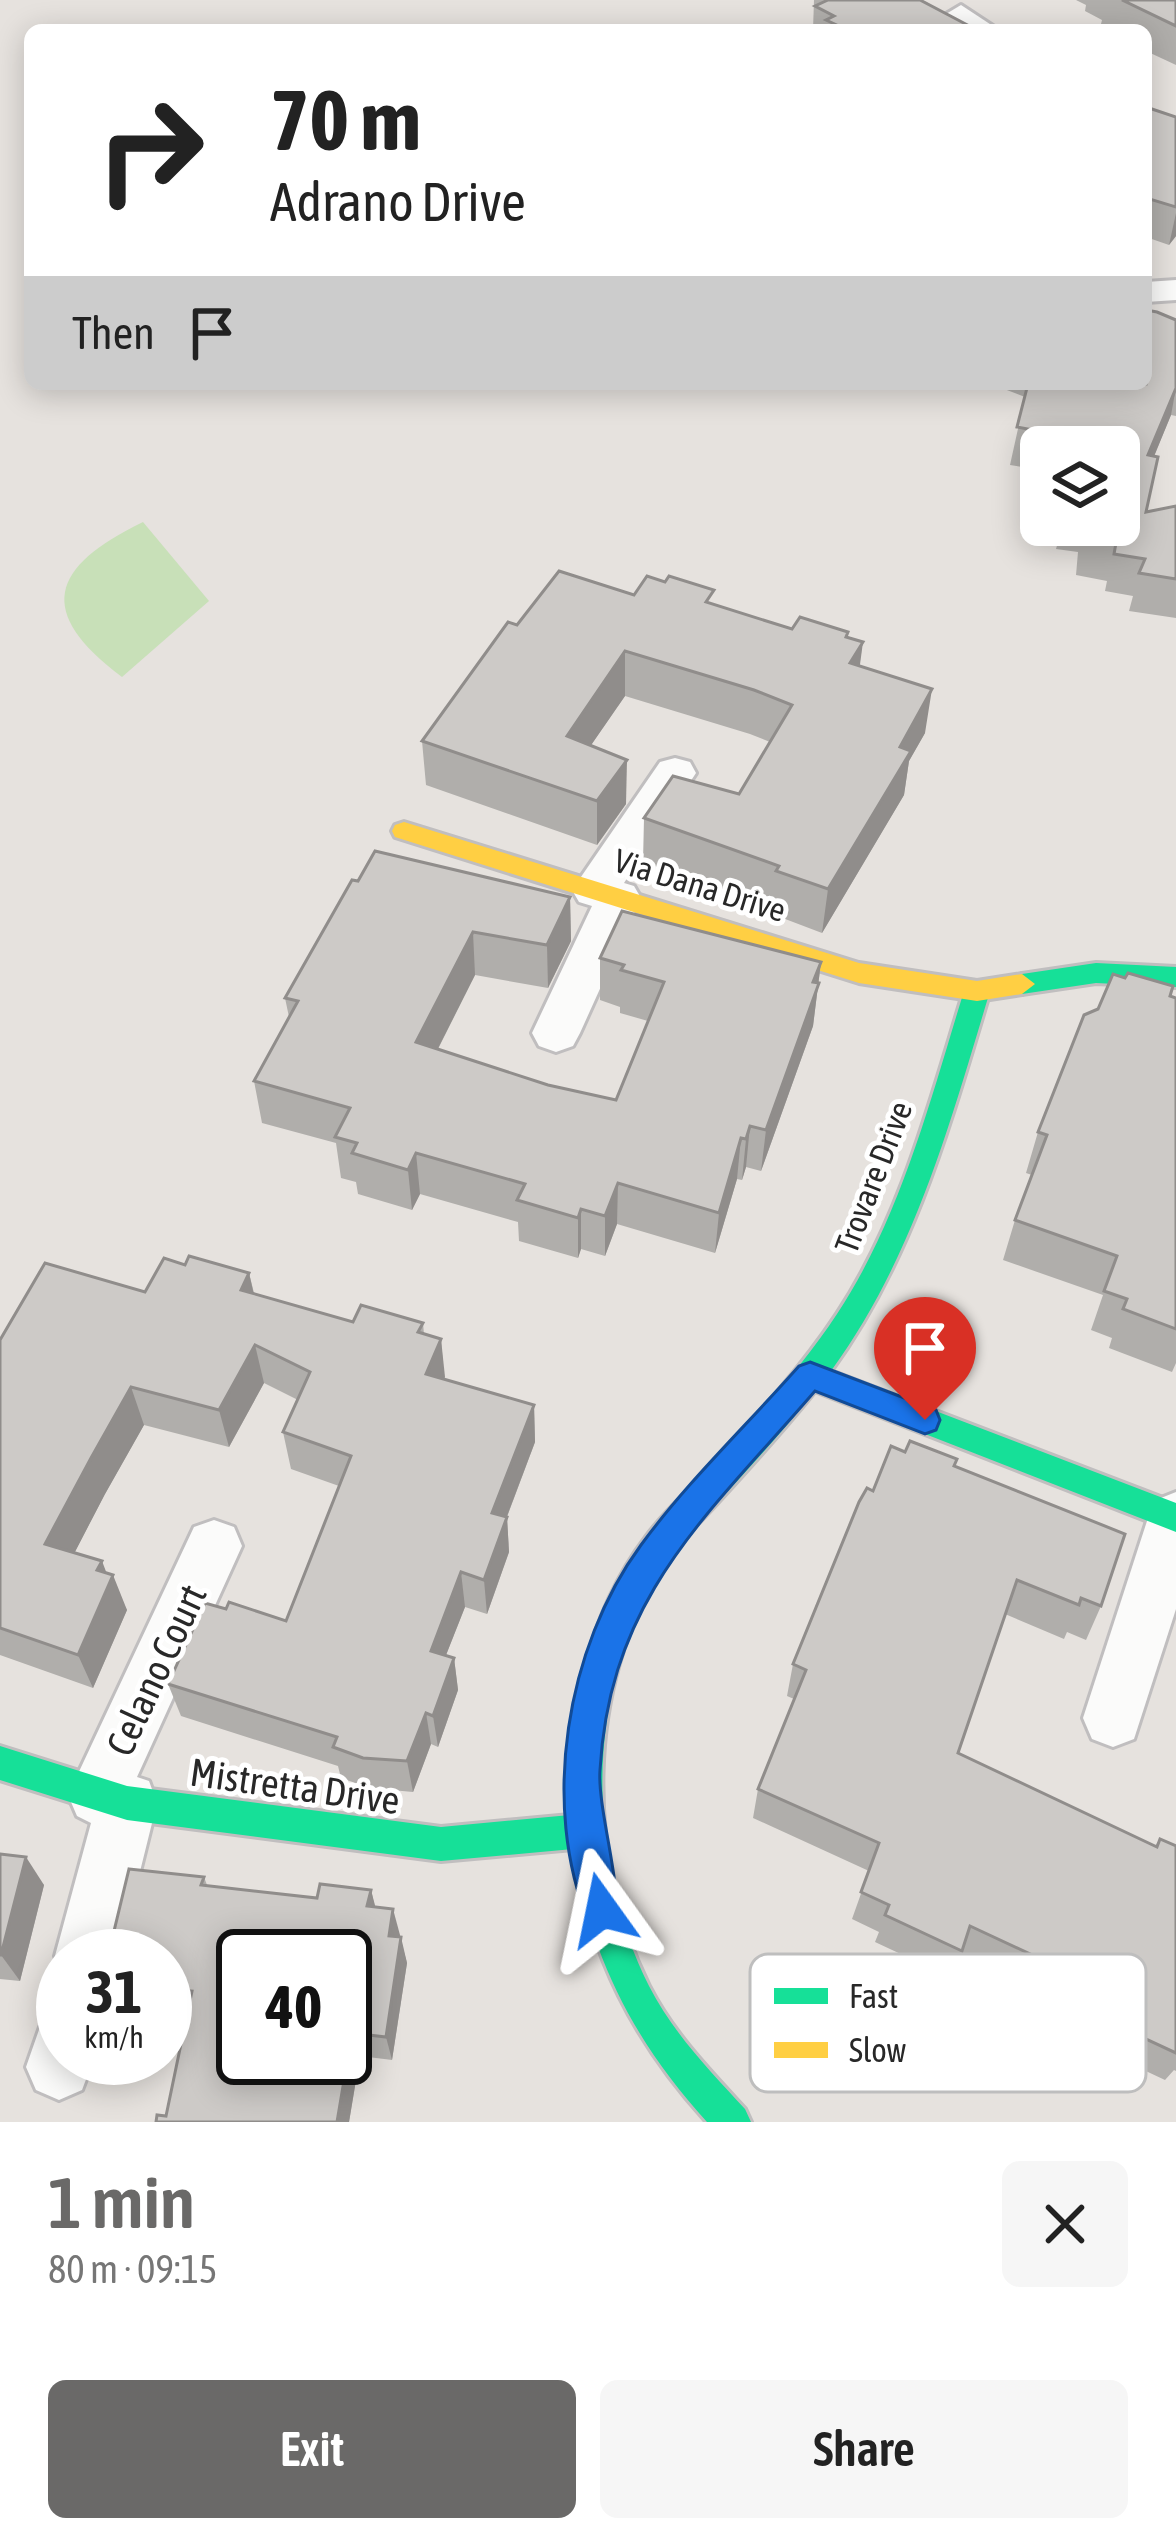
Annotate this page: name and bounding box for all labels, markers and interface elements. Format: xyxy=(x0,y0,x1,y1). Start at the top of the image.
icon: right xyxy=(72,72,228,228)
text: 70 m xyxy=(270,72,421,168)
text: Adrano Drive xyxy=(270,171,526,232)
icon: arrive xyxy=(179,300,245,366)
text: Then xyxy=(72,307,155,359)
map controls xyxy=(1020,426,1140,546)
button: layers xyxy=(1020,426,1140,546)
street label: Via Dana Drive xyxy=(610,841,790,929)
street label: Trovare Drive xyxy=(827,1096,919,1258)
pin xyxy=(874,1297,976,1420)
icon: arrive xyxy=(892,1315,958,1381)
street label: Celano Court xyxy=(97,1578,215,1762)
street label: Mistretta Drive xyxy=(187,1750,403,1822)
position arrow xyxy=(539,1847,665,1973)
speed limit sign: 40 xyxy=(216,1929,372,2085)
legend xyxy=(750,1954,1146,2092)
text: 31 xyxy=(86,1957,142,2026)
text: Fast xyxy=(849,1977,898,2015)
text: km/h xyxy=(84,2020,144,2054)
text: Slow xyxy=(849,2031,906,2069)
text: 1 min xyxy=(48,2161,195,2243)
button: close xyxy=(1002,2161,1128,2287)
text: 80 m · 09:15 xyxy=(48,2247,217,2291)
button: Exit xyxy=(48,2380,576,2518)
button: Share xyxy=(600,2380,1128,2518)

